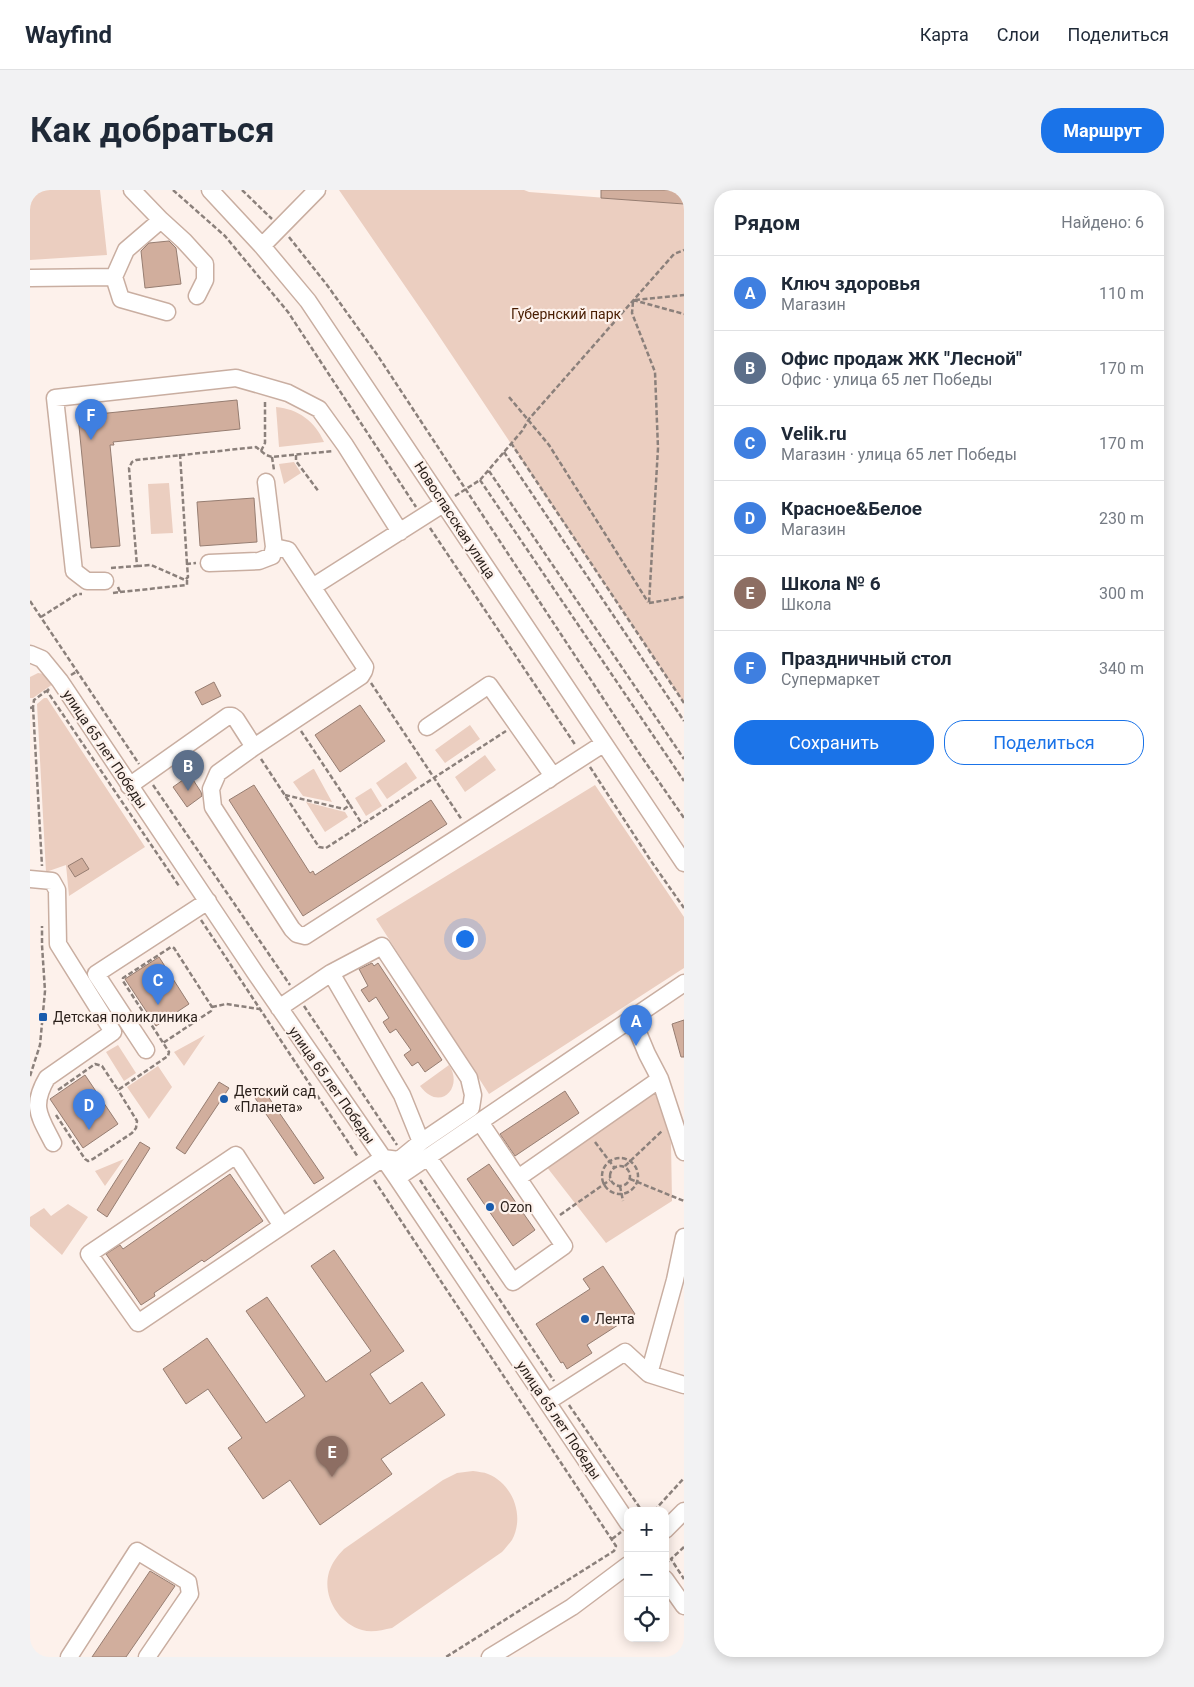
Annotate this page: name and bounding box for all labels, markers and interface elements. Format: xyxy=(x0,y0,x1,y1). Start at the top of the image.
text: Wayfind xyxy=(25,21,112,49)
text: Карта xyxy=(920,24,969,45)
text: Слои xyxy=(997,24,1040,45)
text: Поделиться xyxy=(1068,24,1169,45)
button: Маршрут xyxy=(1041,108,1164,153)
text: Как добраться xyxy=(30,110,275,151)
text: Рядом xyxy=(734,211,800,235)
text: Найдено: 6 xyxy=(1061,213,1144,232)
text: Ключ здоровья xyxy=(781,272,921,295)
text: A xyxy=(745,284,755,303)
text: 110 m xyxy=(1099,284,1144,303)
text: Магазин xyxy=(781,295,846,314)
park label: Губернский парк xyxy=(511,306,622,322)
text: Офис продаж ЖК "Лесной" xyxy=(781,347,1022,370)
text: B xyxy=(745,359,755,378)
text: 170 m xyxy=(1099,359,1144,378)
text: Офис · улица 65 лет Победы xyxy=(781,370,992,389)
pin: F xyxy=(75,399,107,440)
text: Velik.ru xyxy=(781,422,847,445)
text: C xyxy=(745,434,755,453)
text: 170 m xyxy=(1099,434,1144,453)
text: Магазин · улица 65 лет Победы xyxy=(781,445,1017,464)
street label: Новоспасская улица xyxy=(411,458,499,582)
text: Красное&Белое xyxy=(781,497,922,520)
text: D xyxy=(745,509,755,528)
text: 230 m xyxy=(1099,509,1144,528)
text: Магазин xyxy=(781,520,846,539)
text: Школа № 6 xyxy=(781,572,881,595)
text: E xyxy=(746,584,755,603)
text: 300 m xyxy=(1099,584,1144,603)
text: Школа xyxy=(781,595,832,614)
text: Праздничный стол xyxy=(781,647,952,670)
text: F xyxy=(746,659,754,678)
text: 340 m xyxy=(1099,659,1144,678)
text: Супермаркет xyxy=(781,670,880,689)
street label: улица 65 лет Победы xyxy=(59,687,151,811)
button: Сохранить xyxy=(734,720,934,765)
button: Поделиться xyxy=(944,720,1144,765)
pin: B xyxy=(172,750,204,791)
your location xyxy=(452,926,478,952)
pin: C xyxy=(142,964,174,1005)
pin: A xyxy=(620,1005,652,1046)
place label: Детская поликлиника xyxy=(53,1009,198,1025)
marker: Детская поликлиника xyxy=(37,1011,49,1023)
street label: улица 65 лет Победы xyxy=(286,1023,378,1147)
place label: Детский сад «Планета» xyxy=(234,1083,317,1115)
pin: D xyxy=(73,1089,105,1130)
marker: Детский сад «Планета» xyxy=(218,1093,230,1105)
place label: Ozon xyxy=(500,1199,532,1215)
marker: Ozon xyxy=(484,1201,496,1213)
place label: Лента xyxy=(595,1311,635,1327)
marker: Лента xyxy=(579,1313,591,1325)
street label: улица 65 лет Победы xyxy=(513,1358,605,1482)
pin: E xyxy=(316,1436,348,1477)
map controls xyxy=(624,1507,669,1642)
button: + xyxy=(624,1507,669,1552)
button: − xyxy=(624,1552,669,1597)
button: locate xyxy=(624,1597,669,1642)

